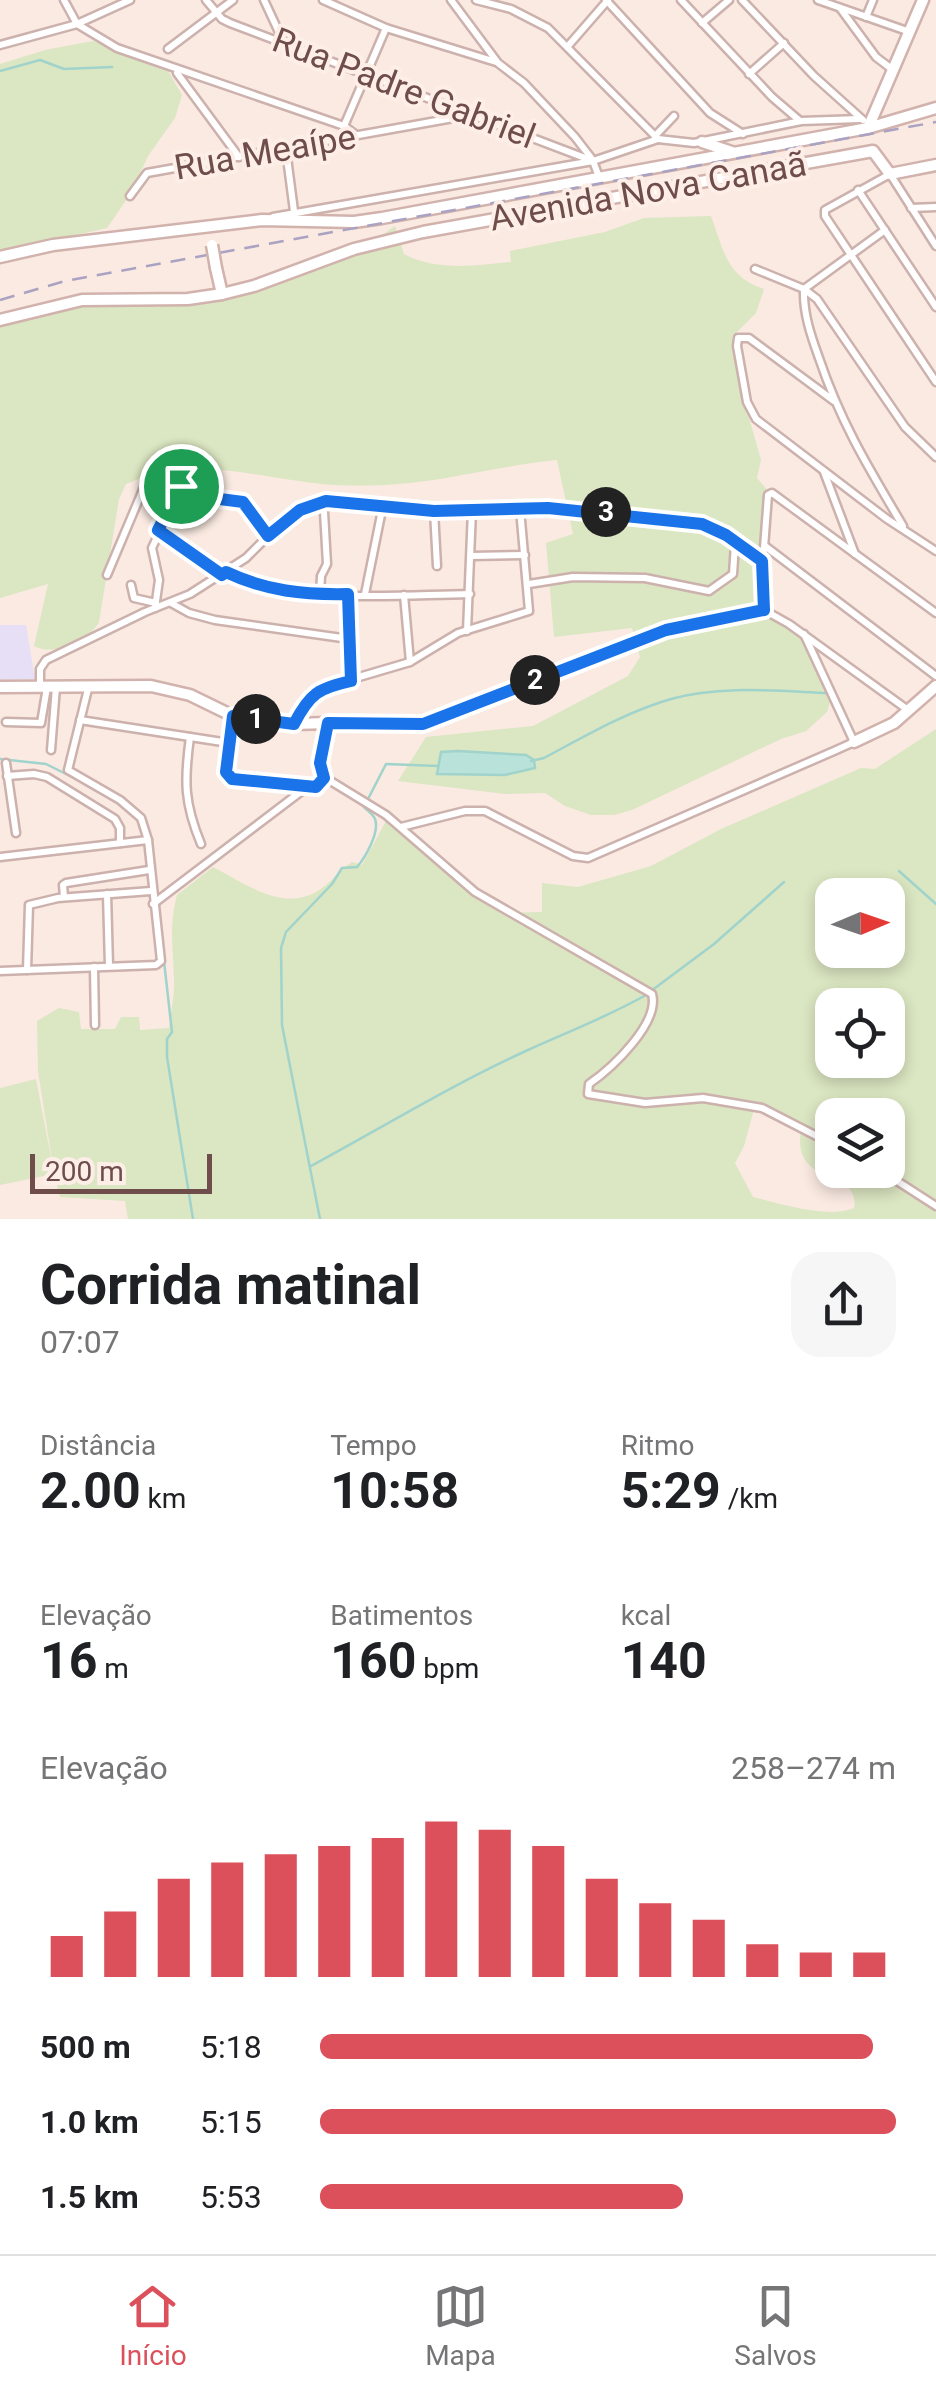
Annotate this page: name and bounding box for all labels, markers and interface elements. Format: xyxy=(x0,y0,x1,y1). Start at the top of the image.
street label: Rua Padre Gabriel xyxy=(267,20,541,157)
street label: Rua Meaípe xyxy=(171,116,359,189)
street label: Avenida Nova Canaã xyxy=(487,143,810,240)
pin xyxy=(139,444,224,529)
icon: arrive xyxy=(154,459,209,514)
pin: 3 xyxy=(581,487,631,537)
text: 3 xyxy=(598,495,614,528)
pin: 2 xyxy=(510,655,560,705)
text: 2 xyxy=(527,663,543,696)
pin: 1 xyxy=(231,694,281,744)
text: 1 xyxy=(248,702,264,735)
north arrow xyxy=(815,878,905,968)
map controls xyxy=(815,878,905,1188)
button: locate xyxy=(815,988,905,1078)
button: layers xyxy=(815,1098,905,1188)
scale bar xyxy=(30,1149,212,1194)
text: 200 m xyxy=(45,1155,124,1188)
button: share xyxy=(791,1252,896,1357)
text: Corrida matinal xyxy=(40,1253,421,1317)
text: 07:07 xyxy=(40,1323,120,1361)
text: Distância xyxy=(40,1429,156,1462)
text: Tempo xyxy=(330,1429,417,1462)
text: Ritmo xyxy=(621,1429,694,1462)
text: 2.00 xyxy=(40,1462,141,1520)
text: 10:58 xyxy=(330,1462,459,1520)
text: 5:29 xyxy=(621,1462,721,1520)
text: km xyxy=(141,1482,186,1515)
text: /km xyxy=(721,1482,778,1515)
text: Elevação xyxy=(40,1599,152,1632)
text: Batimentos xyxy=(330,1599,473,1632)
text: kcal xyxy=(621,1599,671,1632)
text: 16 xyxy=(40,1632,97,1690)
text: 160 xyxy=(330,1632,416,1690)
text: 140 xyxy=(621,1632,707,1690)
text: m xyxy=(97,1652,129,1685)
text: bpm xyxy=(416,1652,479,1685)
text: Elevação xyxy=(40,1749,168,1787)
text: 258–274 m xyxy=(731,1749,896,1787)
text: 500 m xyxy=(40,2028,131,2066)
text: 5:18 xyxy=(200,2028,262,2066)
text: 1.0 km xyxy=(40,2103,139,2141)
text: 5:15 xyxy=(200,2103,262,2141)
text: 1.5 km xyxy=(40,2178,139,2216)
text: 5:53 xyxy=(200,2178,262,2216)
tab: Início xyxy=(119,2279,187,2372)
tab: Mapa xyxy=(425,2279,496,2372)
tab: Salvos xyxy=(734,2279,817,2372)

